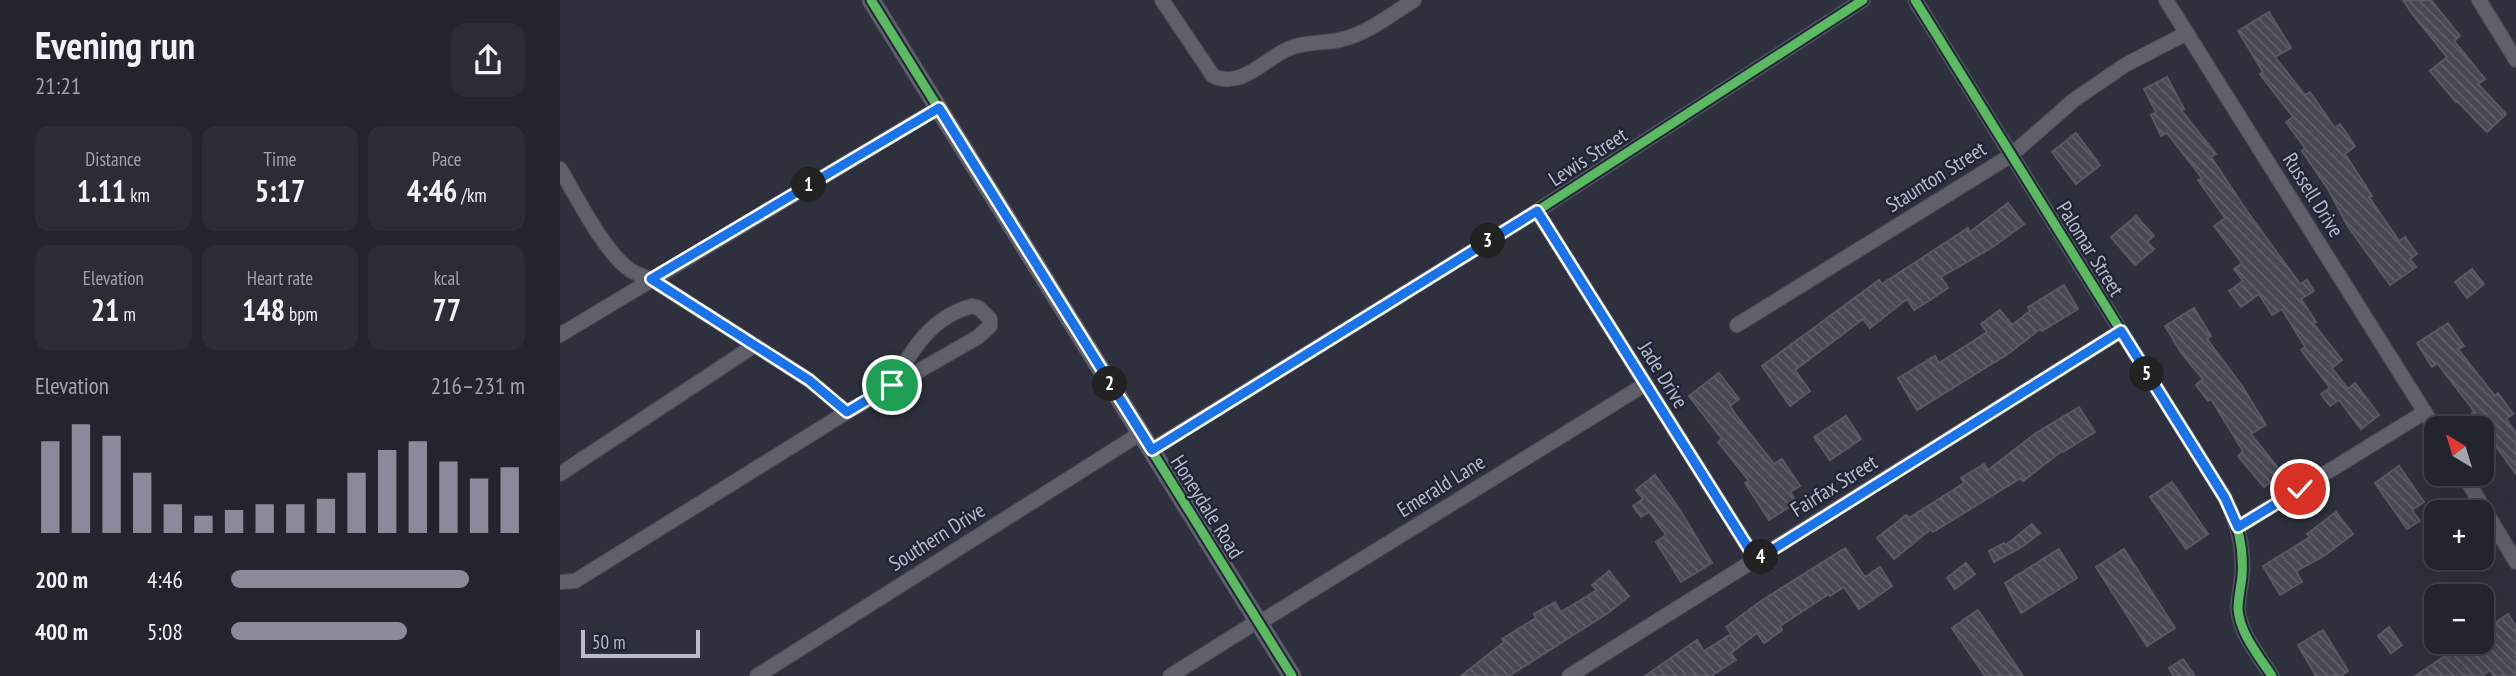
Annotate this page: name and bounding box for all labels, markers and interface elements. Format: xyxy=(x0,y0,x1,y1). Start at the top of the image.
text: Evening run xyxy=(35,20,195,69)
button: share xyxy=(451,23,525,97)
text: 21:21 xyxy=(35,71,81,100)
street label: Lewis Street xyxy=(1543,121,1632,192)
street label: Staunton Street xyxy=(1881,135,1991,218)
text: Distance xyxy=(85,147,141,171)
text: Time xyxy=(264,147,296,171)
text: Pace xyxy=(432,147,462,171)
street label: Russell Drive xyxy=(2277,148,2350,242)
pin: 1 xyxy=(792,168,826,202)
text: 1.11 xyxy=(77,171,126,210)
text: 5:17 xyxy=(255,171,305,210)
text: 4:46 xyxy=(407,171,457,210)
text: 1 xyxy=(804,172,813,196)
text: km xyxy=(126,183,150,207)
text: /km xyxy=(457,183,487,207)
street label: Palomar Street xyxy=(2051,196,2130,301)
pin: 3 xyxy=(1471,224,1506,258)
text: 3 xyxy=(1483,228,1492,252)
text: Elevation xyxy=(83,266,144,290)
text: Heart rate xyxy=(247,266,313,290)
text: kcal xyxy=(434,266,460,290)
text: 21 xyxy=(91,290,119,329)
text: 148 xyxy=(242,290,285,329)
text: 77 xyxy=(432,290,461,329)
text: m xyxy=(119,302,136,326)
text: bpm xyxy=(285,302,318,326)
street label: Jade Drive xyxy=(1632,335,1694,413)
pin xyxy=(862,355,922,415)
pin: 5 xyxy=(2130,356,2164,392)
text: 5 xyxy=(2142,361,2151,385)
icon: arrive xyxy=(873,366,911,404)
pin: 2 xyxy=(1092,366,1128,402)
text: Elevation xyxy=(35,371,109,400)
text: 216–231 m xyxy=(431,371,525,400)
text: 2 xyxy=(1105,371,1114,395)
north arrow xyxy=(2424,416,2494,486)
map controls xyxy=(2424,416,2494,654)
street label: Emerald Lane xyxy=(1392,448,1490,523)
street label: Fairfax Street xyxy=(1785,448,1882,523)
street label: Honeydale Road xyxy=(1165,450,1250,564)
pin xyxy=(2270,459,2330,519)
icon: check xyxy=(2281,470,2319,508)
street label: Southern Drive xyxy=(884,496,990,577)
button: + xyxy=(2424,500,2494,570)
pin: 4 xyxy=(1744,540,1778,574)
text: 4 xyxy=(1756,544,1765,568)
text: 200 m xyxy=(35,565,88,594)
text: 4:46 xyxy=(147,565,183,594)
button: − xyxy=(2424,584,2494,654)
text: 400 m xyxy=(35,617,88,646)
text: 5:08 xyxy=(147,617,183,646)
scale bar xyxy=(581,627,700,659)
text: 50 m xyxy=(592,630,626,654)

